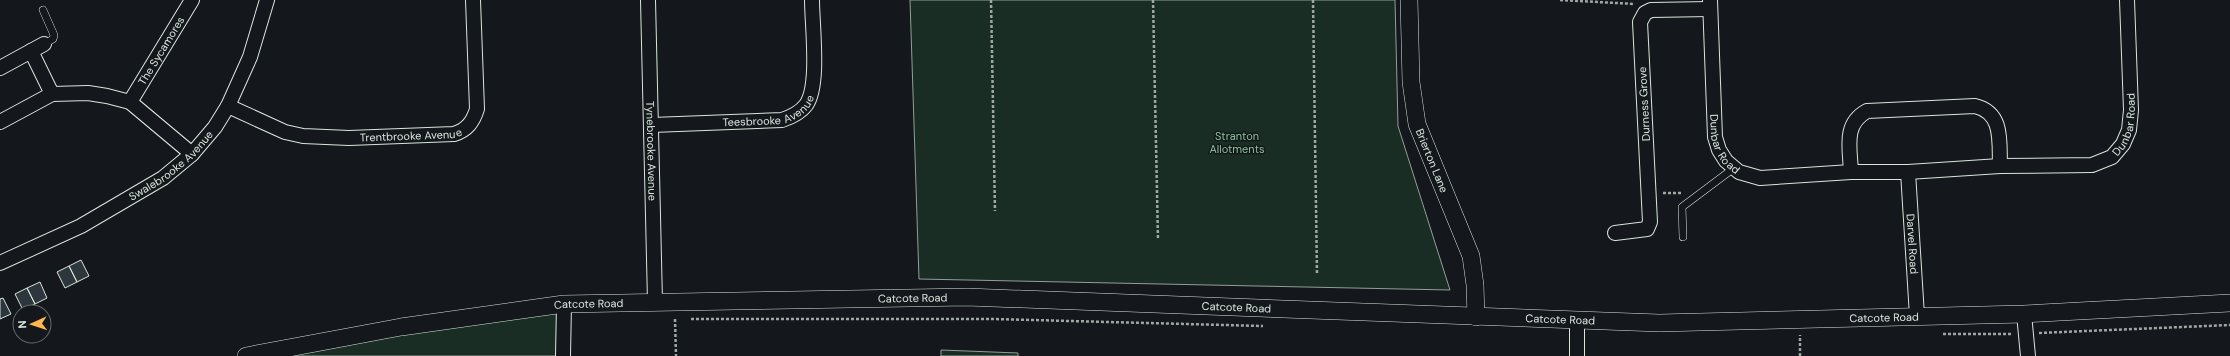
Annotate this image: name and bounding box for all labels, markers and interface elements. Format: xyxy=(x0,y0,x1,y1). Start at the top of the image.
street label: The Sycamores xyxy=(135,14,187,88)
street label: Durness Grove xyxy=(1635,66,1653,142)
street label: Teesbrooke Avenue xyxy=(722,93,817,129)
street label: Dunbar Road xyxy=(2109,93,2138,159)
street label: Tynebrooke Avenue xyxy=(643,101,660,201)
street label: Dunbar Road xyxy=(1707,114,1743,177)
street label: Trentbrooke Avenue xyxy=(360,125,464,145)
street label: Brierton Lane xyxy=(1413,126,1451,195)
street label: Swalebrooke Avenue xyxy=(126,128,216,203)
park label: Stranton Allotments xyxy=(1209,129,1265,156)
street label: Darvel Road xyxy=(1904,213,1921,275)
street label: Catcote Road xyxy=(878,290,948,306)
street label: Catcote Road xyxy=(553,296,624,312)
street label: Catcote Road xyxy=(1201,299,1272,315)
north arrow xyxy=(12,304,52,344)
street label: Catcote Road xyxy=(1849,310,1919,325)
street label: Catcote Road xyxy=(1525,311,1595,328)
text: N xyxy=(15,320,29,329)

